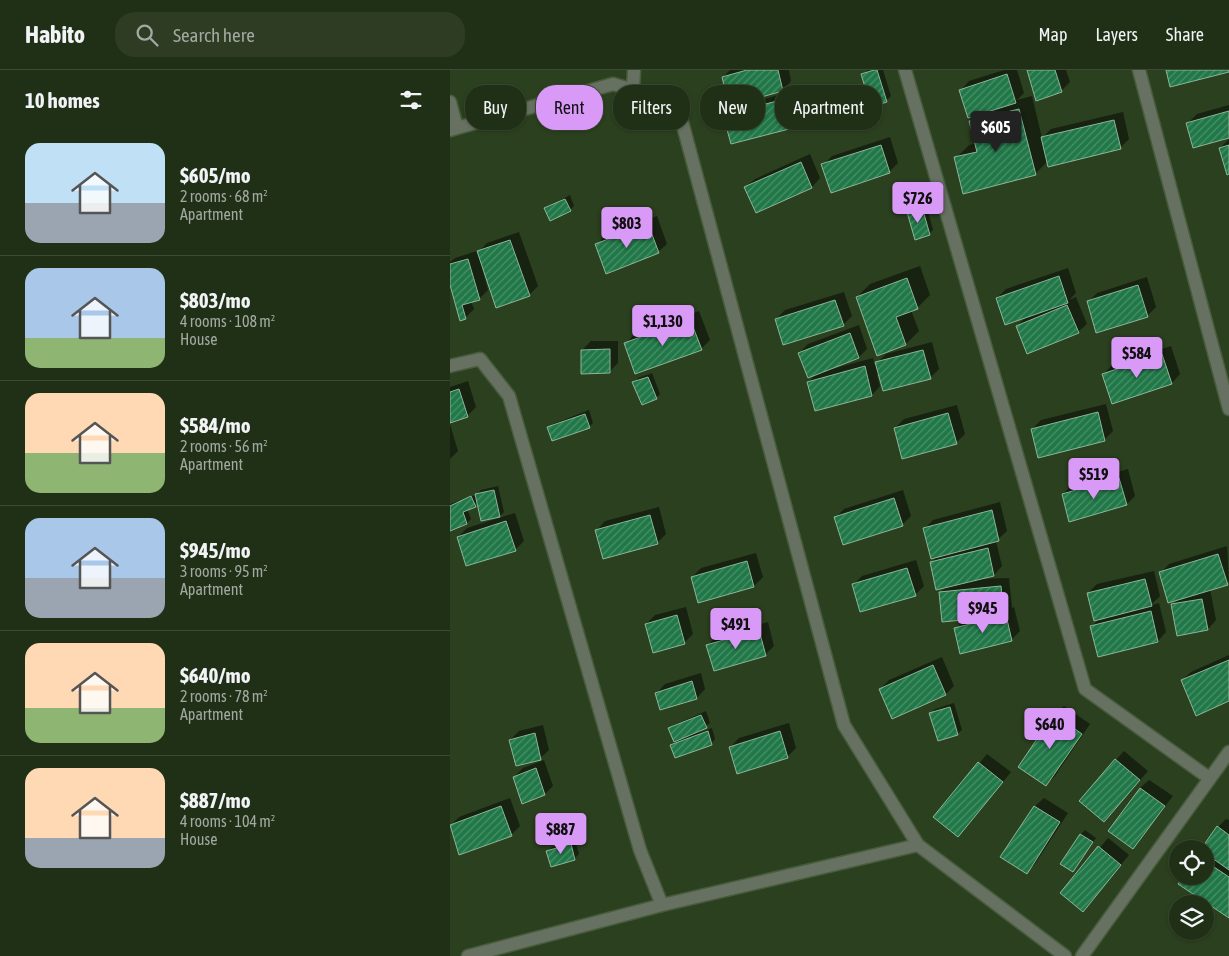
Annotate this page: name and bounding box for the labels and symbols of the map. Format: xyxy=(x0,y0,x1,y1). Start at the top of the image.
pin: $605 xyxy=(966,111,1026,153)
pin: $726 xyxy=(888,182,948,224)
pin: $803 xyxy=(597,206,657,249)
pin: $1,130 xyxy=(622,304,704,347)
pin: $584 xyxy=(1107,336,1167,379)
pin: $519 xyxy=(1064,458,1124,500)
pin: $945 xyxy=(953,592,1013,634)
pin: $491 xyxy=(706,608,766,650)
pin: $640 xyxy=(1020,708,1080,750)
pin: $887 xyxy=(531,812,591,855)

